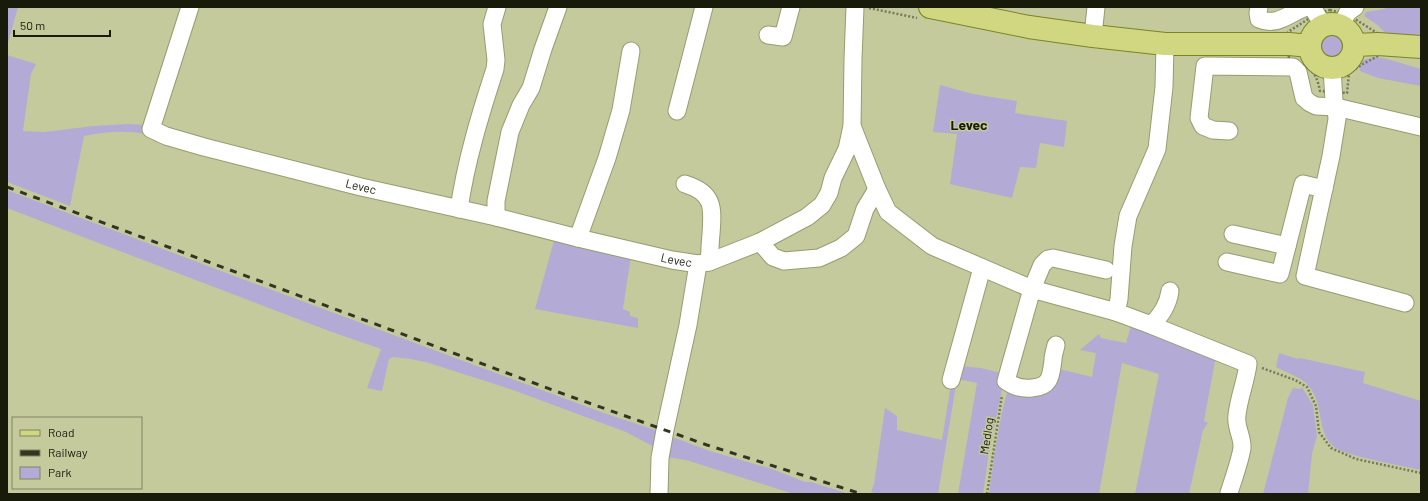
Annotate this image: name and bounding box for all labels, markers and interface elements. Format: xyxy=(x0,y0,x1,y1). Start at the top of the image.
scale bar xyxy=(14,12,110,38)
text: 50 m xyxy=(20,18,45,32)
district label: Levec xyxy=(950,116,988,133)
street label: Levec xyxy=(344,175,378,196)
street label: Levec xyxy=(660,250,693,269)
street label: Medlog xyxy=(976,416,996,455)
legend xyxy=(12,417,142,489)
text: Road xyxy=(48,425,75,439)
text: Railway xyxy=(48,445,88,459)
text: Park xyxy=(48,465,72,479)

